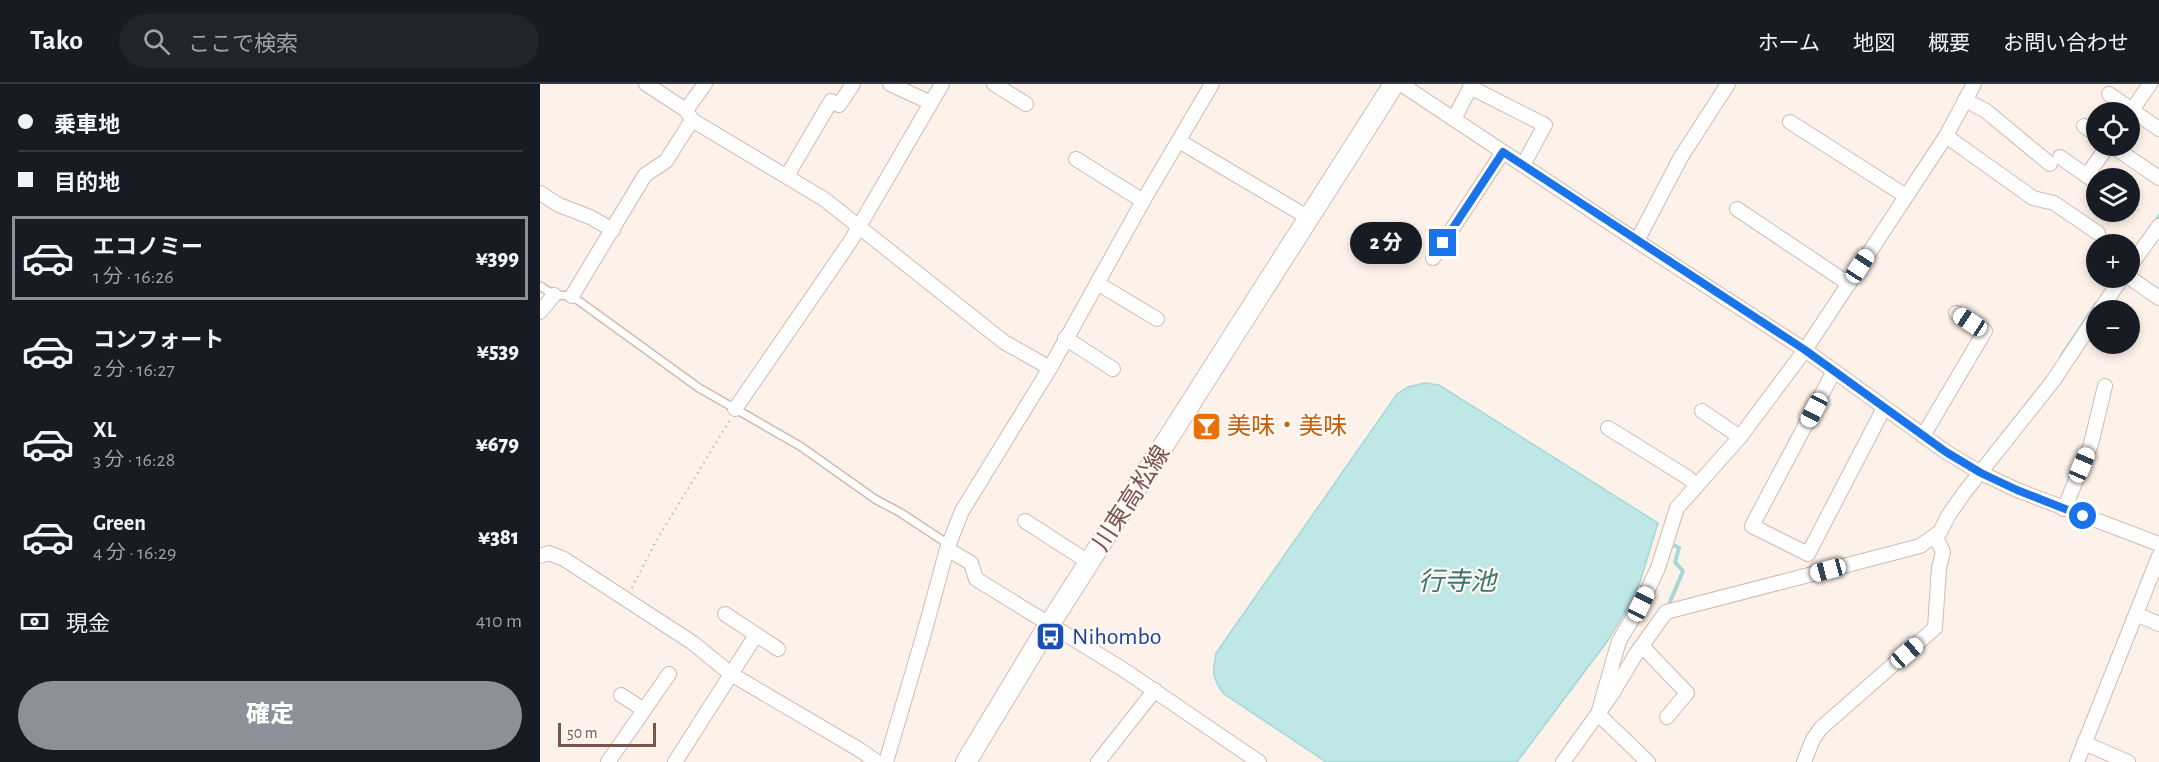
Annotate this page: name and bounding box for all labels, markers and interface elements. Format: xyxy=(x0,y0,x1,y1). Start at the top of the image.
search box xyxy=(119,14,539,68)
icon: search xyxy=(140,25,173,58)
text: Tako xyxy=(30,27,83,55)
text: ここで検索 xyxy=(188,33,298,55)
text: ホーム xyxy=(1758,33,1820,54)
text: 地図 xyxy=(1853,33,1895,54)
text: 概要 xyxy=(1928,33,1970,54)
text: お問い合わせ xyxy=(2003,33,2129,54)
map controls xyxy=(2086,102,2140,354)
button: locate xyxy=(2086,102,2140,156)
text: 乗車地 xyxy=(54,114,120,136)
button: layers xyxy=(2086,168,2140,222)
text: 目的地 xyxy=(54,172,120,194)
callout: 2 分 xyxy=(1350,222,1422,264)
route end xyxy=(1429,229,1456,256)
icon: car xyxy=(21,231,75,285)
text: 2 分 xyxy=(1370,233,1402,253)
button: + xyxy=(2086,234,2140,288)
text: エコノミー xyxy=(93,236,203,258)
car xyxy=(1843,246,1877,286)
text: ¥399 xyxy=(476,247,519,269)
text: 1 分 · 16:26 xyxy=(93,267,174,287)
button: − xyxy=(2086,300,2140,354)
car xyxy=(1950,305,1990,339)
icon: car xyxy=(21,324,75,378)
text: コンフォート xyxy=(93,329,224,351)
text: ¥539 xyxy=(477,340,519,362)
text: 2 分 · 16:27 xyxy=(93,360,175,380)
car xyxy=(1798,390,1830,430)
bar icon: 美味・美味 xyxy=(1190,410,1222,442)
place label: 美味・美味 xyxy=(1227,413,1347,439)
icon: car xyxy=(21,417,75,471)
text: XL xyxy=(93,419,116,441)
text: ¥679 xyxy=(476,433,519,455)
street label: 川東高松線 xyxy=(1087,441,1175,555)
car xyxy=(2067,445,2097,485)
text: 3 分 · 16:28 xyxy=(93,450,175,470)
route start xyxy=(2069,502,2096,529)
icon: car xyxy=(21,510,75,564)
text: Green xyxy=(93,512,146,534)
text: ¥381 xyxy=(478,526,519,548)
text: 4 分 · 16:29 xyxy=(93,543,176,563)
car xyxy=(1808,557,1848,583)
water label: 行寺池 xyxy=(1418,568,1499,595)
car xyxy=(1625,584,1657,624)
icon: cash xyxy=(18,605,51,638)
text: 410 m xyxy=(476,611,522,631)
text: 現金 xyxy=(66,613,110,635)
bus stop icon: Nihombo xyxy=(1035,620,1067,652)
place label: Nihombo xyxy=(1072,625,1162,649)
car xyxy=(1888,634,1926,672)
button: 確定 xyxy=(18,681,522,750)
scale bar xyxy=(558,720,656,748)
text: 50 m xyxy=(567,725,598,741)

